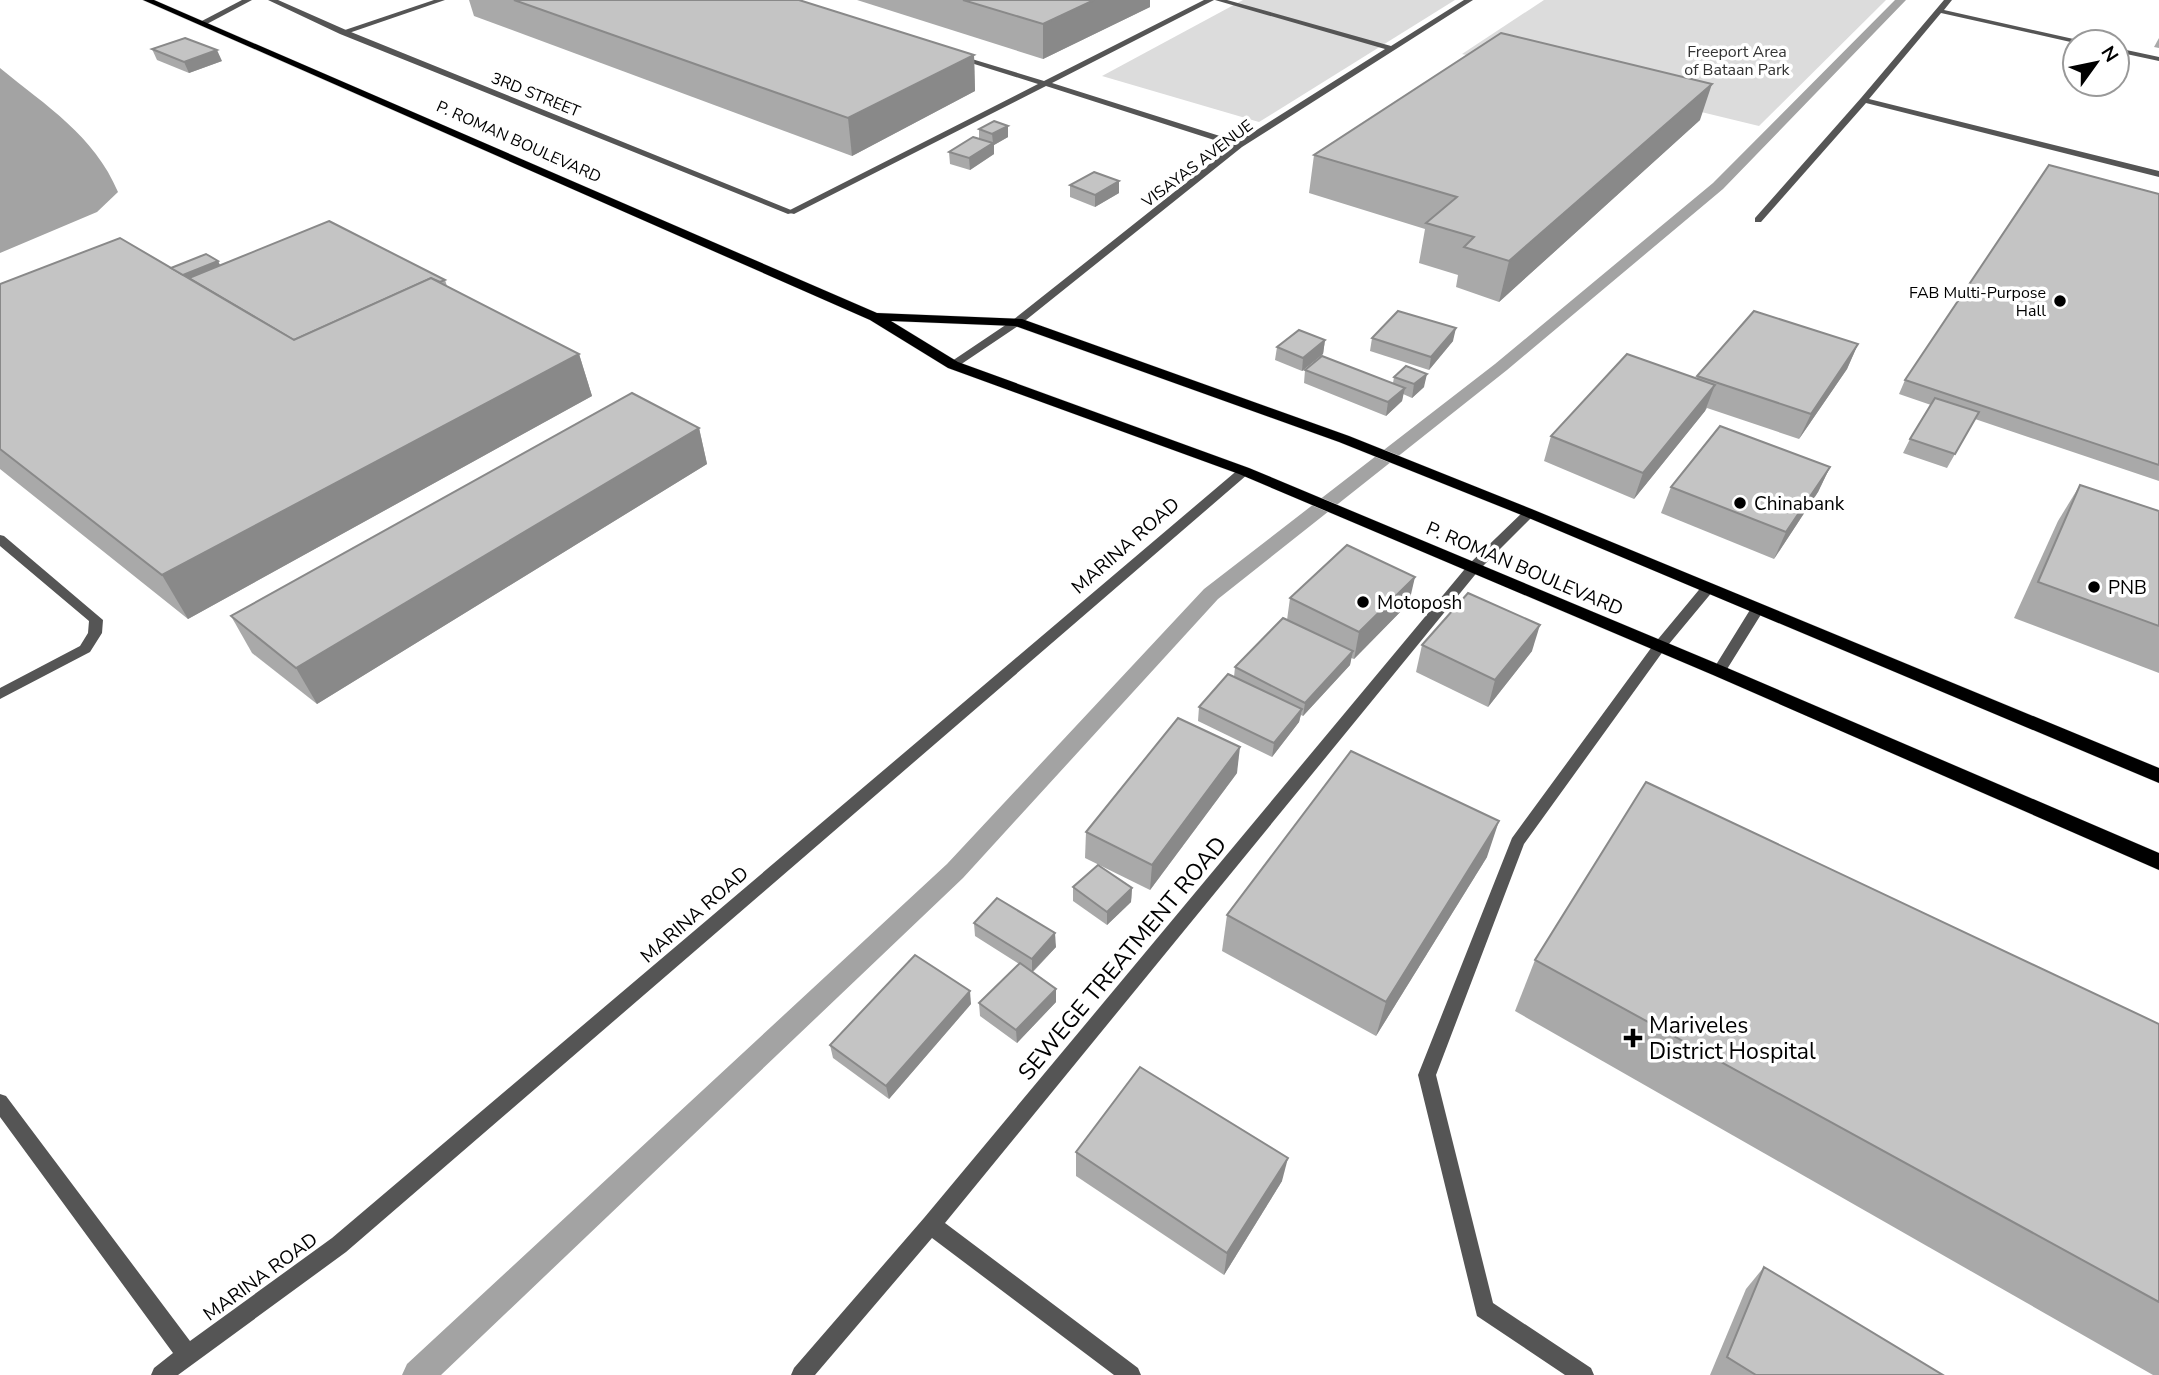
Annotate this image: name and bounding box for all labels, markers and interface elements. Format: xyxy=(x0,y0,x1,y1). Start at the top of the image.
north arrow xyxy=(2061,28,2131,98)
park label: Freeport Area of Bataan Park xyxy=(1684,41,1791,81)
text: N xyxy=(2095,41,2124,67)
street label: 3RD STREET xyxy=(488,67,584,123)
street label: P. ROMAN BOULEVARD xyxy=(433,96,605,188)
street label: VISAYAS AVENUE xyxy=(1137,115,1258,213)
place label: FAB Multi-Purpose Hall xyxy=(1909,282,2046,322)
marker: FAB Multi-Purpose Hall xyxy=(2052,293,2068,309)
place label: Chinabank xyxy=(1754,491,1845,517)
street label: MARINA ROAD xyxy=(1066,492,1185,600)
marker: Chinabank xyxy=(1732,495,1748,511)
street label: P. ROMAN BOULEVARD xyxy=(1422,516,1627,622)
place label: PNB xyxy=(2108,575,2147,601)
marker: PNB xyxy=(2086,579,2102,595)
place label: Motoposh xyxy=(1377,590,1462,616)
marker: Motoposh xyxy=(1355,594,1371,610)
street label: SEWEGE TREATMENT ROAD xyxy=(1011,830,1234,1087)
street label: MARINA ROAD xyxy=(635,861,754,969)
place label: Mariveles District Hospital xyxy=(1649,1010,1816,1067)
marker: Mariveles District Hospital xyxy=(1623,1028,1643,1048)
street label: MARINA ROAD xyxy=(198,1227,323,1327)

